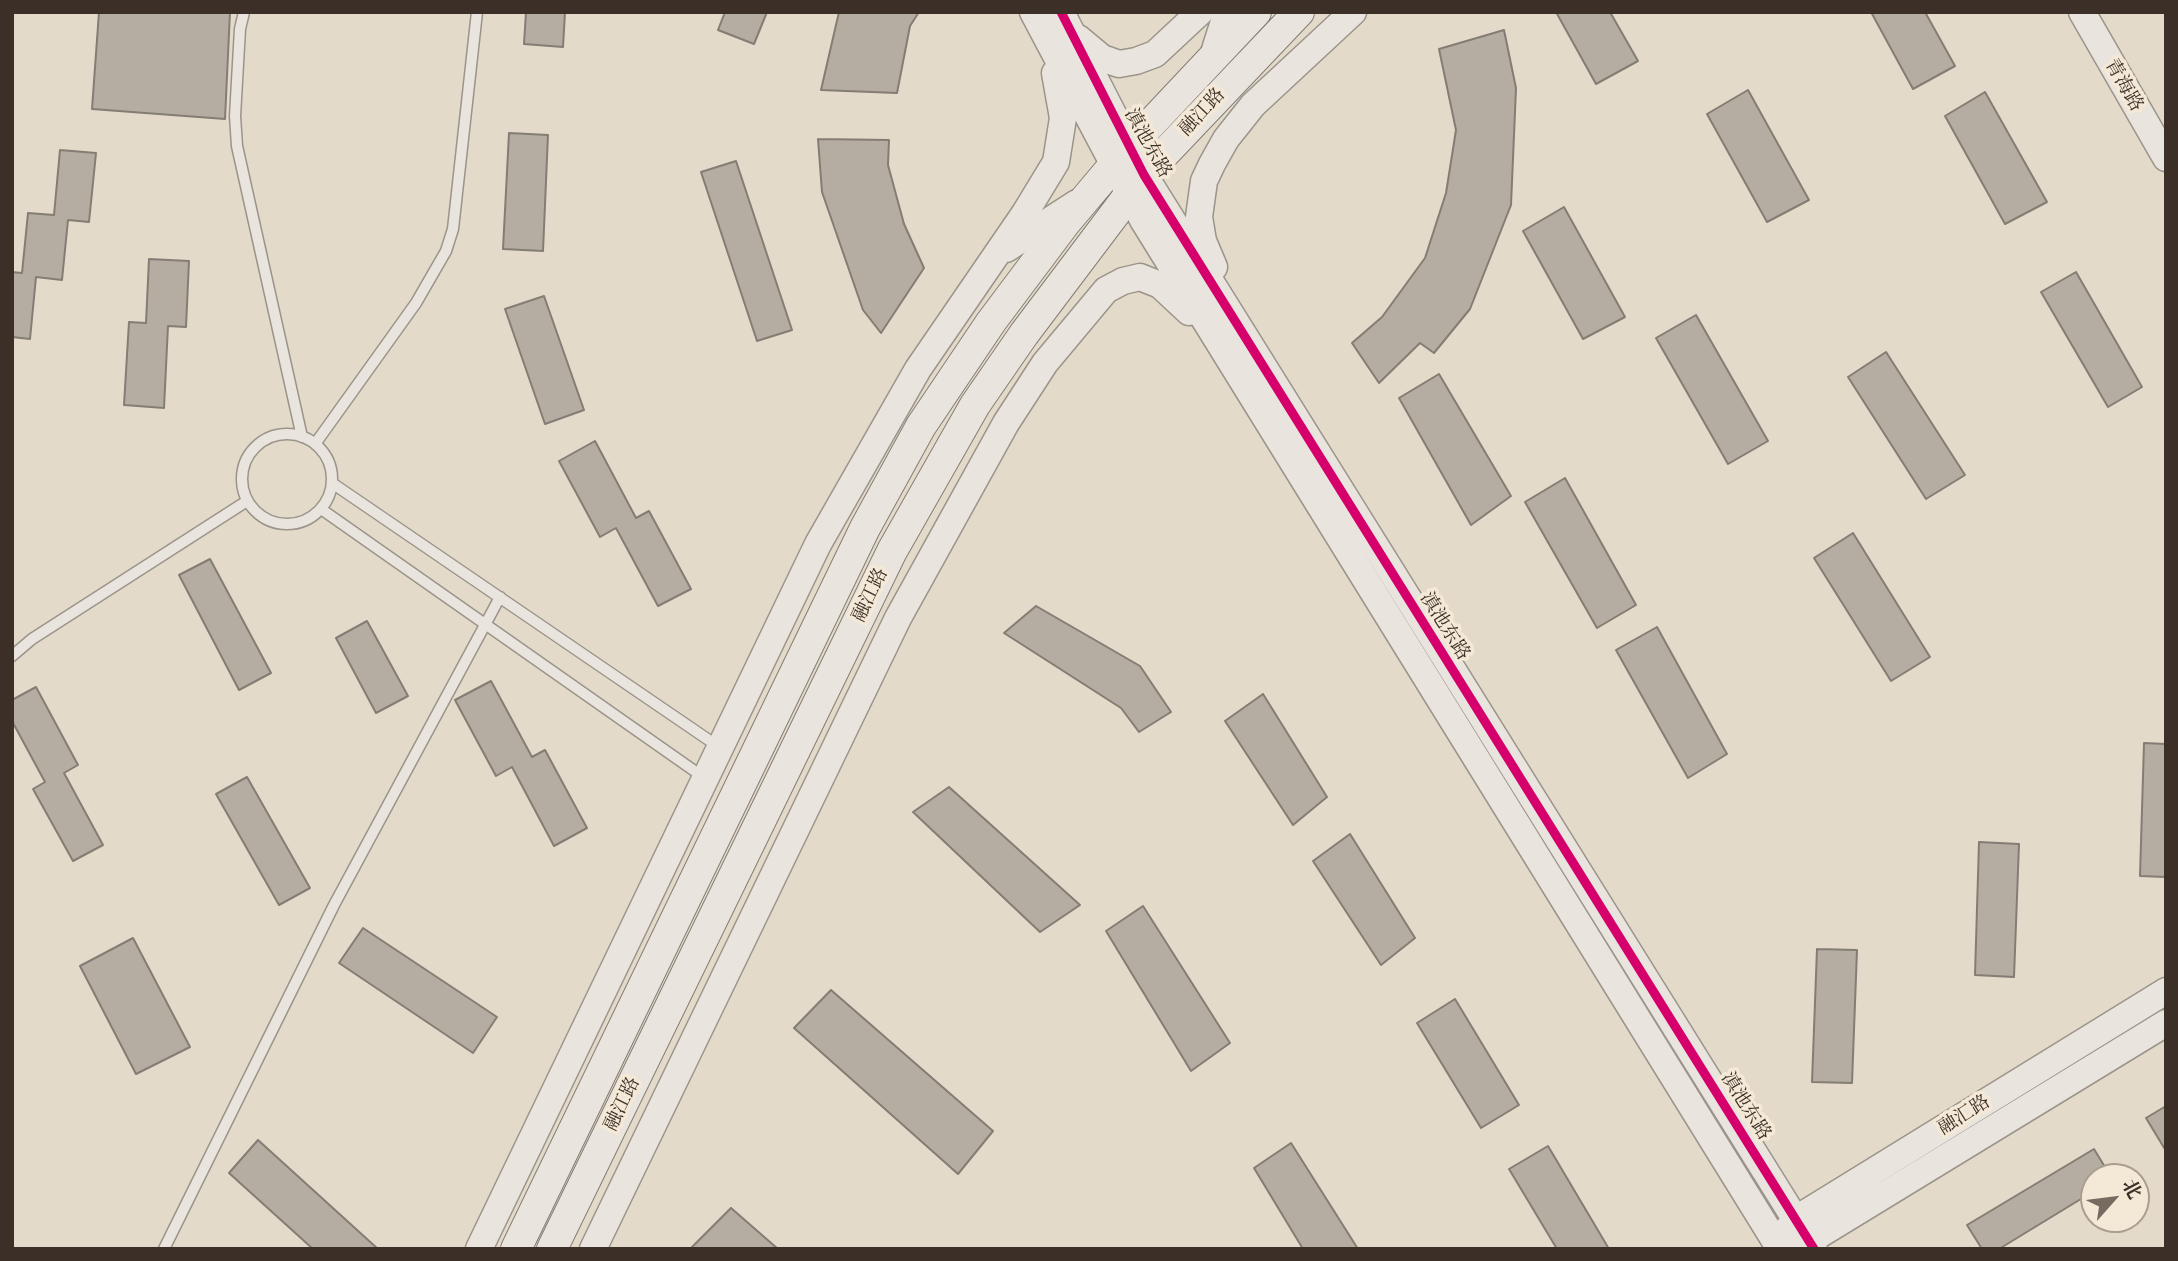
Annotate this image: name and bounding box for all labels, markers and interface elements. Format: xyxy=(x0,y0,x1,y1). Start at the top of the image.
street label: 青海路 xyxy=(2100,55,2148,115)
street label: 融江路 xyxy=(1174,83,1230,141)
street label: 滇池东路 xyxy=(1120,104,1176,182)
street label: 融江路 xyxy=(847,564,893,626)
street label: 滇池东路 xyxy=(1415,588,1475,664)
street label: 滇池东路 xyxy=(1716,1068,1776,1144)
street label: 融江路 xyxy=(599,1073,645,1135)
street label: 融汇路 xyxy=(1934,1090,1994,1140)
north arrow xyxy=(2080,1163,2150,1233)
text: 北 xyxy=(2118,1175,2147,1203)

